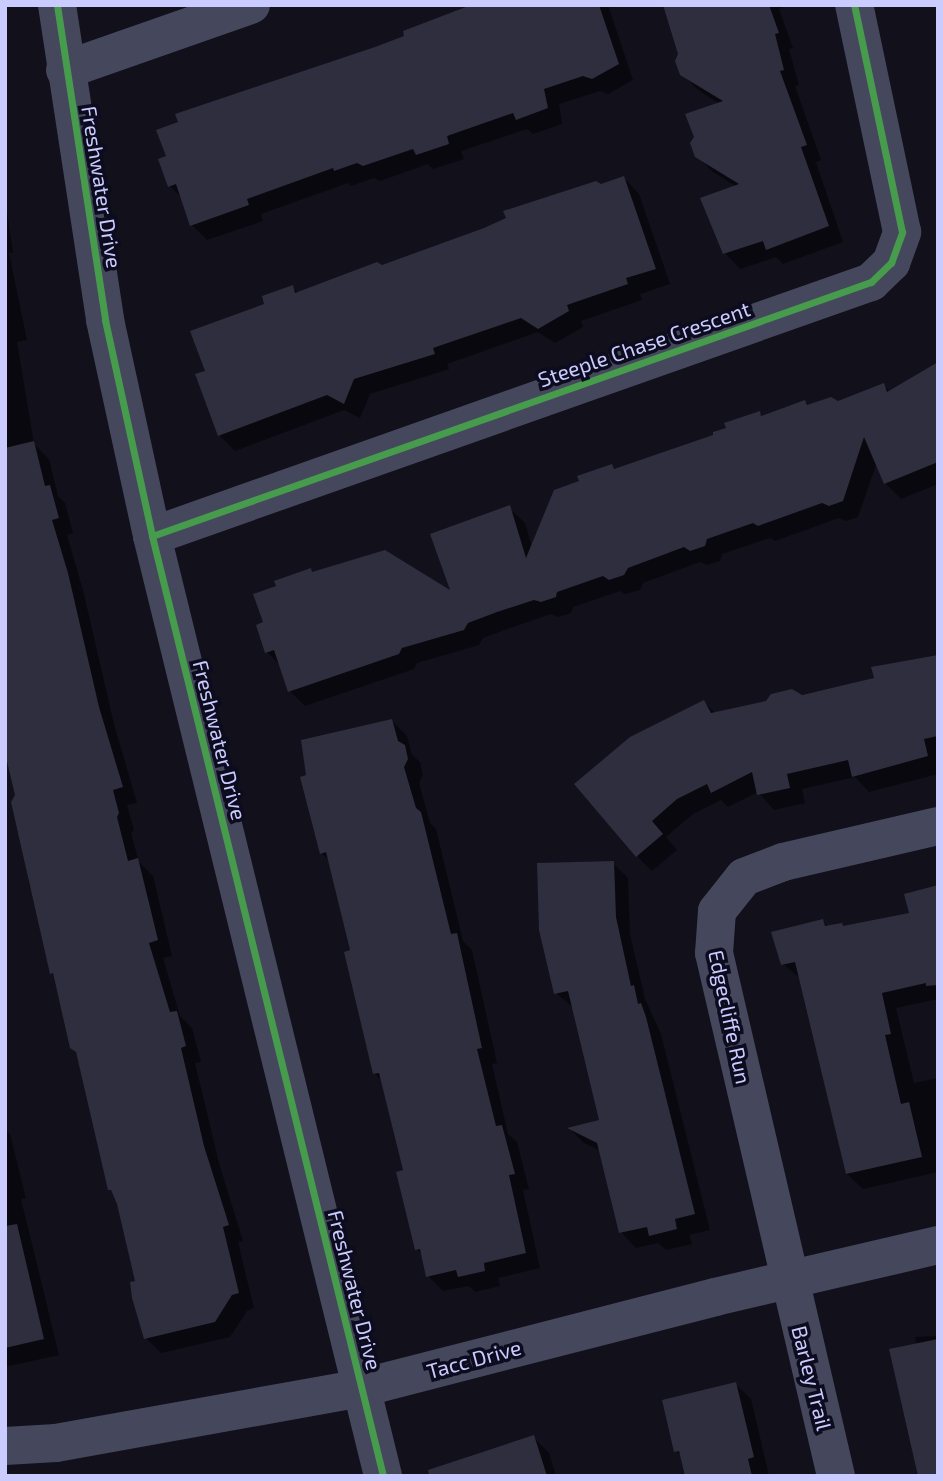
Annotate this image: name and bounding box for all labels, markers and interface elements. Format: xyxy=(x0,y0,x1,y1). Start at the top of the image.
street label: Freshwater Drive xyxy=(77,104,127,270)
street label: Steeple Chase Crescent xyxy=(535,296,753,392)
street label: Freshwater Drive xyxy=(188,657,252,823)
street label: Edgecliffe Run xyxy=(704,948,756,1086)
street label: Freshwater Drive xyxy=(323,1207,387,1373)
street label: Barley Trail xyxy=(787,1323,837,1433)
street label: Tacc Drive xyxy=(424,1334,524,1384)

